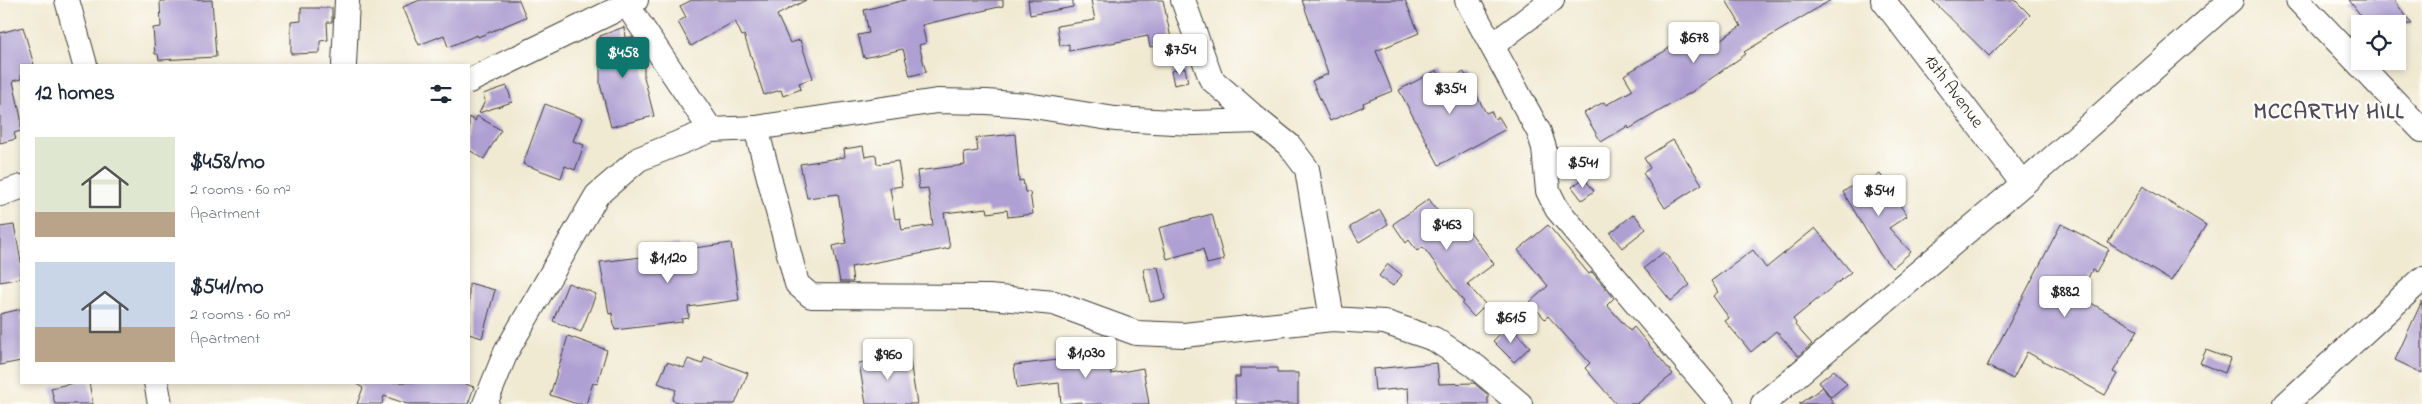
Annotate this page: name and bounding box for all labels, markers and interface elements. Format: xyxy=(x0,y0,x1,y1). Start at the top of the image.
map controls xyxy=(2351,15,2406,70)
button: locate xyxy=(2351,15,2406,70)
pin: $678 xyxy=(1664,22,1724,64)
text: $678 xyxy=(1679,26,1709,50)
pin: $754 xyxy=(1150,34,1210,76)
pin: $458 xyxy=(593,36,653,79)
text: $754 xyxy=(1164,38,1196,62)
text: $458 xyxy=(607,41,639,65)
street label: 13th Avenue xyxy=(1917,50,1990,135)
pin: $354 xyxy=(1420,72,1480,115)
text: $354 xyxy=(1434,77,1466,101)
text: 12 homes xyxy=(35,79,115,109)
icon: filters xyxy=(427,80,455,108)
district label: MCCARTHY HILL xyxy=(2254,97,2404,129)
pin: $541 xyxy=(1553,146,1613,189)
text: $458/mo xyxy=(190,148,265,178)
text: $541 xyxy=(1568,151,1598,175)
icon: home xyxy=(75,157,135,217)
pin: $541 xyxy=(1849,174,1909,217)
text: 2 rooms · 60 m² xyxy=(190,178,291,202)
text: $541 xyxy=(1864,179,1894,203)
text: Apartment xyxy=(190,202,260,226)
pin: $463 xyxy=(1417,208,1477,251)
text: $463 xyxy=(1432,213,1462,237)
pin: $1,120 xyxy=(627,242,709,284)
text: $1,120 xyxy=(649,246,687,270)
text: $541/mo xyxy=(190,273,264,303)
pin: $882 xyxy=(2035,276,2095,318)
text: $882 xyxy=(2050,280,2080,304)
icon: home xyxy=(75,282,135,342)
pin: $615 xyxy=(1481,302,1541,344)
text: 2 rooms · 60 m² xyxy=(190,303,291,327)
text: $615 xyxy=(1496,306,1526,330)
text: Apartment xyxy=(190,327,260,351)
pin: $1,030 xyxy=(1045,336,1127,379)
pin: $960 xyxy=(858,338,918,381)
text: $1,030 xyxy=(1067,341,1105,365)
text: $960 xyxy=(874,343,902,367)

